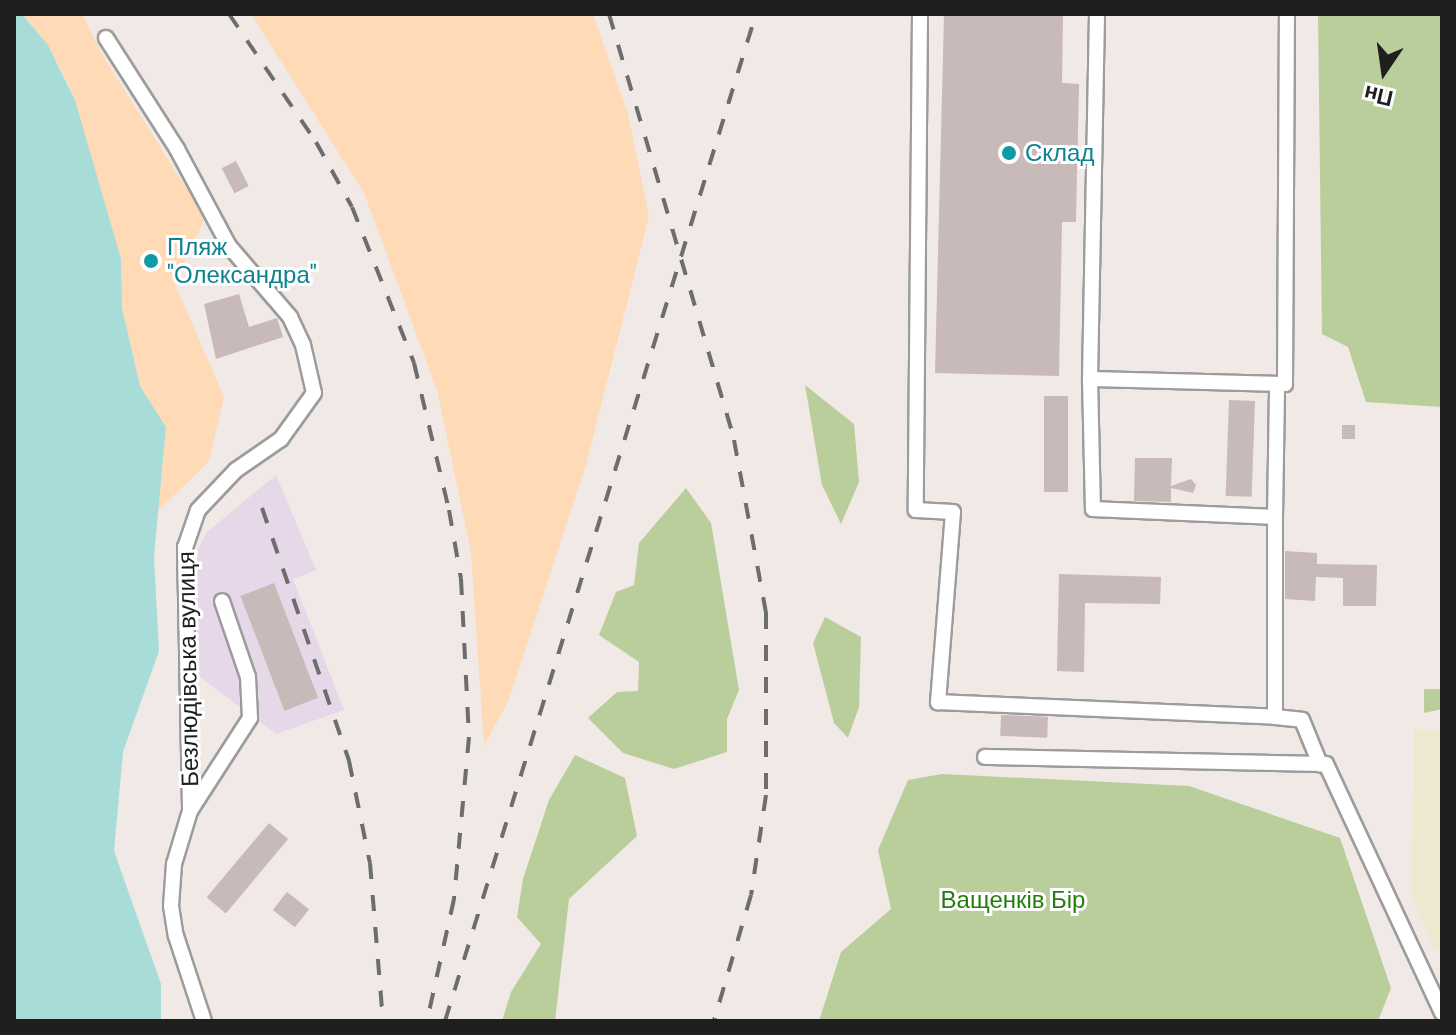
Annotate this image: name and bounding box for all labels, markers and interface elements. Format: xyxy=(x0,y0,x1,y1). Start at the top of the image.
north arrow xyxy=(1344,32,1424,112)
text: Пн xyxy=(1361,78,1396,113)
place label: Склад xyxy=(1025,139,1094,167)
marker: Склад xyxy=(1000,144,1018,162)
place label: Пляж "Олександра" xyxy=(167,233,317,289)
marker: Пляж "Олександра" xyxy=(142,252,160,270)
street label: Безлюдівська вулиця xyxy=(172,551,204,787)
park label: Ващенків Бір xyxy=(941,886,1085,914)

